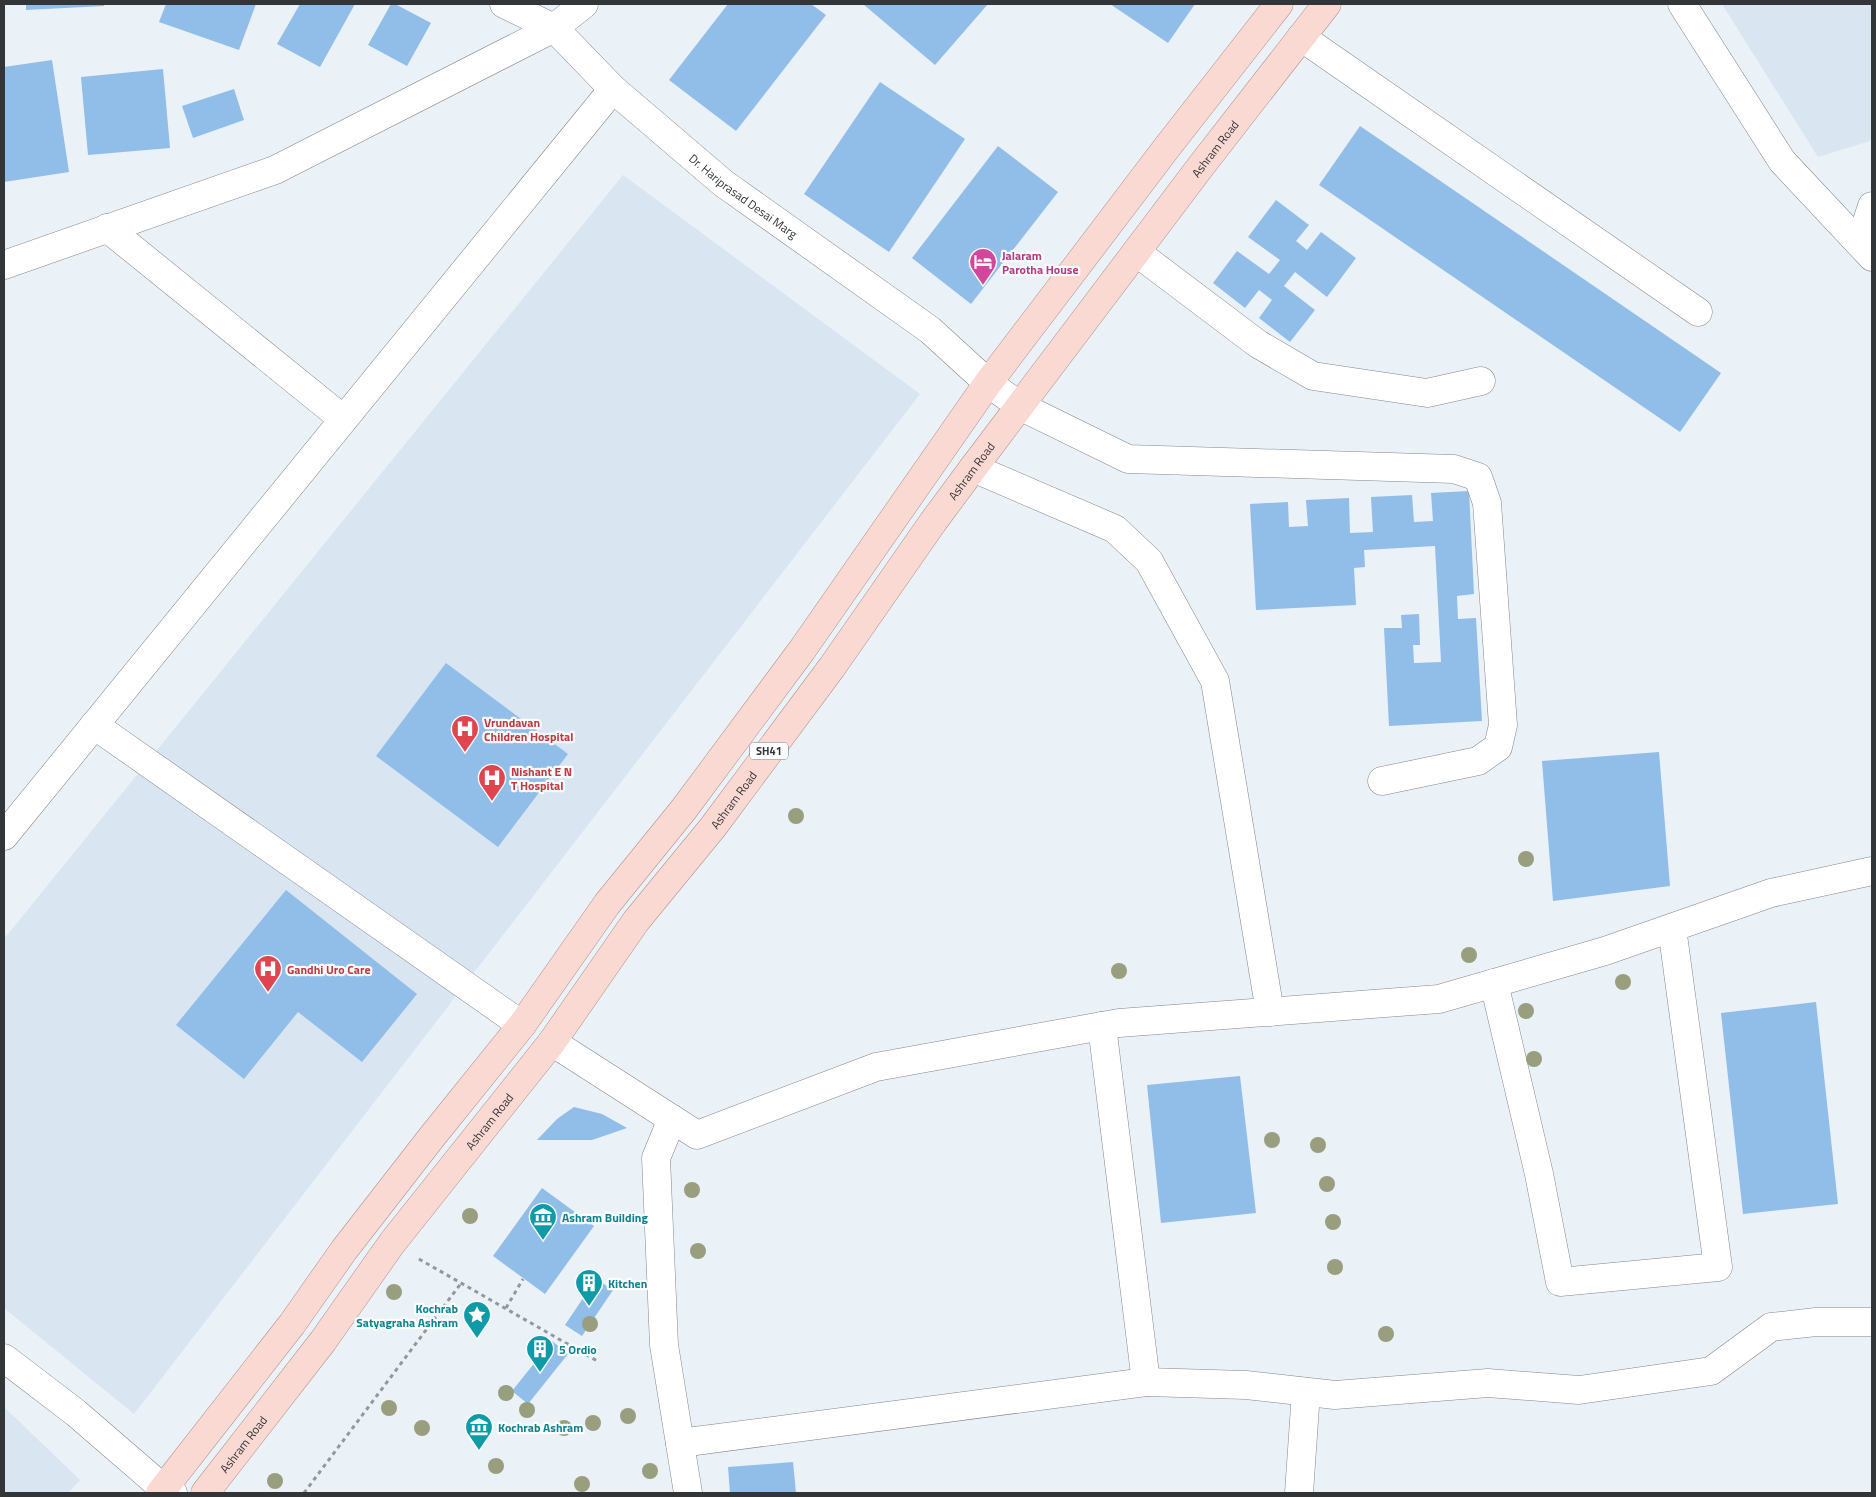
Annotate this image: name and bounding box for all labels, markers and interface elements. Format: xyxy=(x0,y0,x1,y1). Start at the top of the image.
street label: Ashram Road xyxy=(1186,116,1243,181)
street label: Dr. Hariprasad Desai Marg xyxy=(685,149,802,243)
place label: Jalaram Parotha House xyxy=(1002,246,1079,279)
hotel icon: Jalaram Parotha House xyxy=(968,247,998,286)
street label: Ashram Road xyxy=(943,438,999,504)
place label: Vrundavan Children Hospital xyxy=(484,713,573,746)
hospital icon: Vrundavan Children Hospital xyxy=(450,714,480,753)
road number: SH41 xyxy=(750,742,788,759)
place label: Nishant E N T Hospital xyxy=(511,762,572,795)
hospital icon: Nishant E N T Hospital xyxy=(477,763,507,802)
street label: Ashram Road xyxy=(705,767,761,833)
hospital icon: Gandhi Uro Care xyxy=(253,954,283,993)
place label: Gandhi Uro Care xyxy=(287,960,371,979)
street label: Ashram Road xyxy=(460,1089,518,1154)
museum icon: Ashram Building xyxy=(528,1202,558,1241)
place label: Ashram Building xyxy=(562,1208,648,1227)
building icon: Kitchen xyxy=(574,1268,604,1307)
place label: Kitchen xyxy=(608,1274,647,1293)
place label: Kochrab Satyagraha Ashram xyxy=(356,1299,458,1332)
place icon: Kochrab Satyagraha Ashram xyxy=(462,1300,492,1339)
building icon: 5 Ordio xyxy=(525,1334,555,1373)
place label: 5 Ordio xyxy=(559,1340,597,1359)
street label: Ashram Road xyxy=(215,1411,271,1477)
museum icon: Kochrab Ashram xyxy=(464,1412,494,1451)
place label: Kochrab Ashram xyxy=(498,1418,583,1437)

